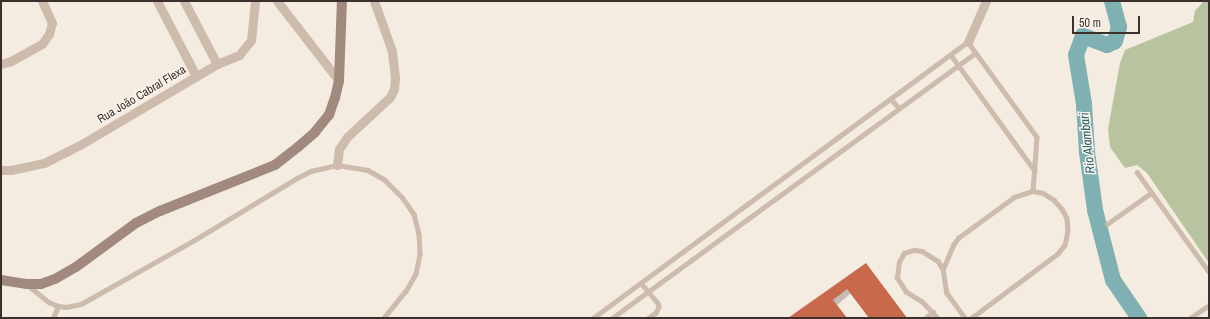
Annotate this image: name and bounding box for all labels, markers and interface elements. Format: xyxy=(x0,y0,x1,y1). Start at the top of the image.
scale bar xyxy=(1074,8,1142,34)
text: 50 m xyxy=(1079,15,1101,31)
street label: Rua João Cabral Flexa xyxy=(95,63,189,127)
water label: Rio Alambari xyxy=(1077,111,1099,175)

